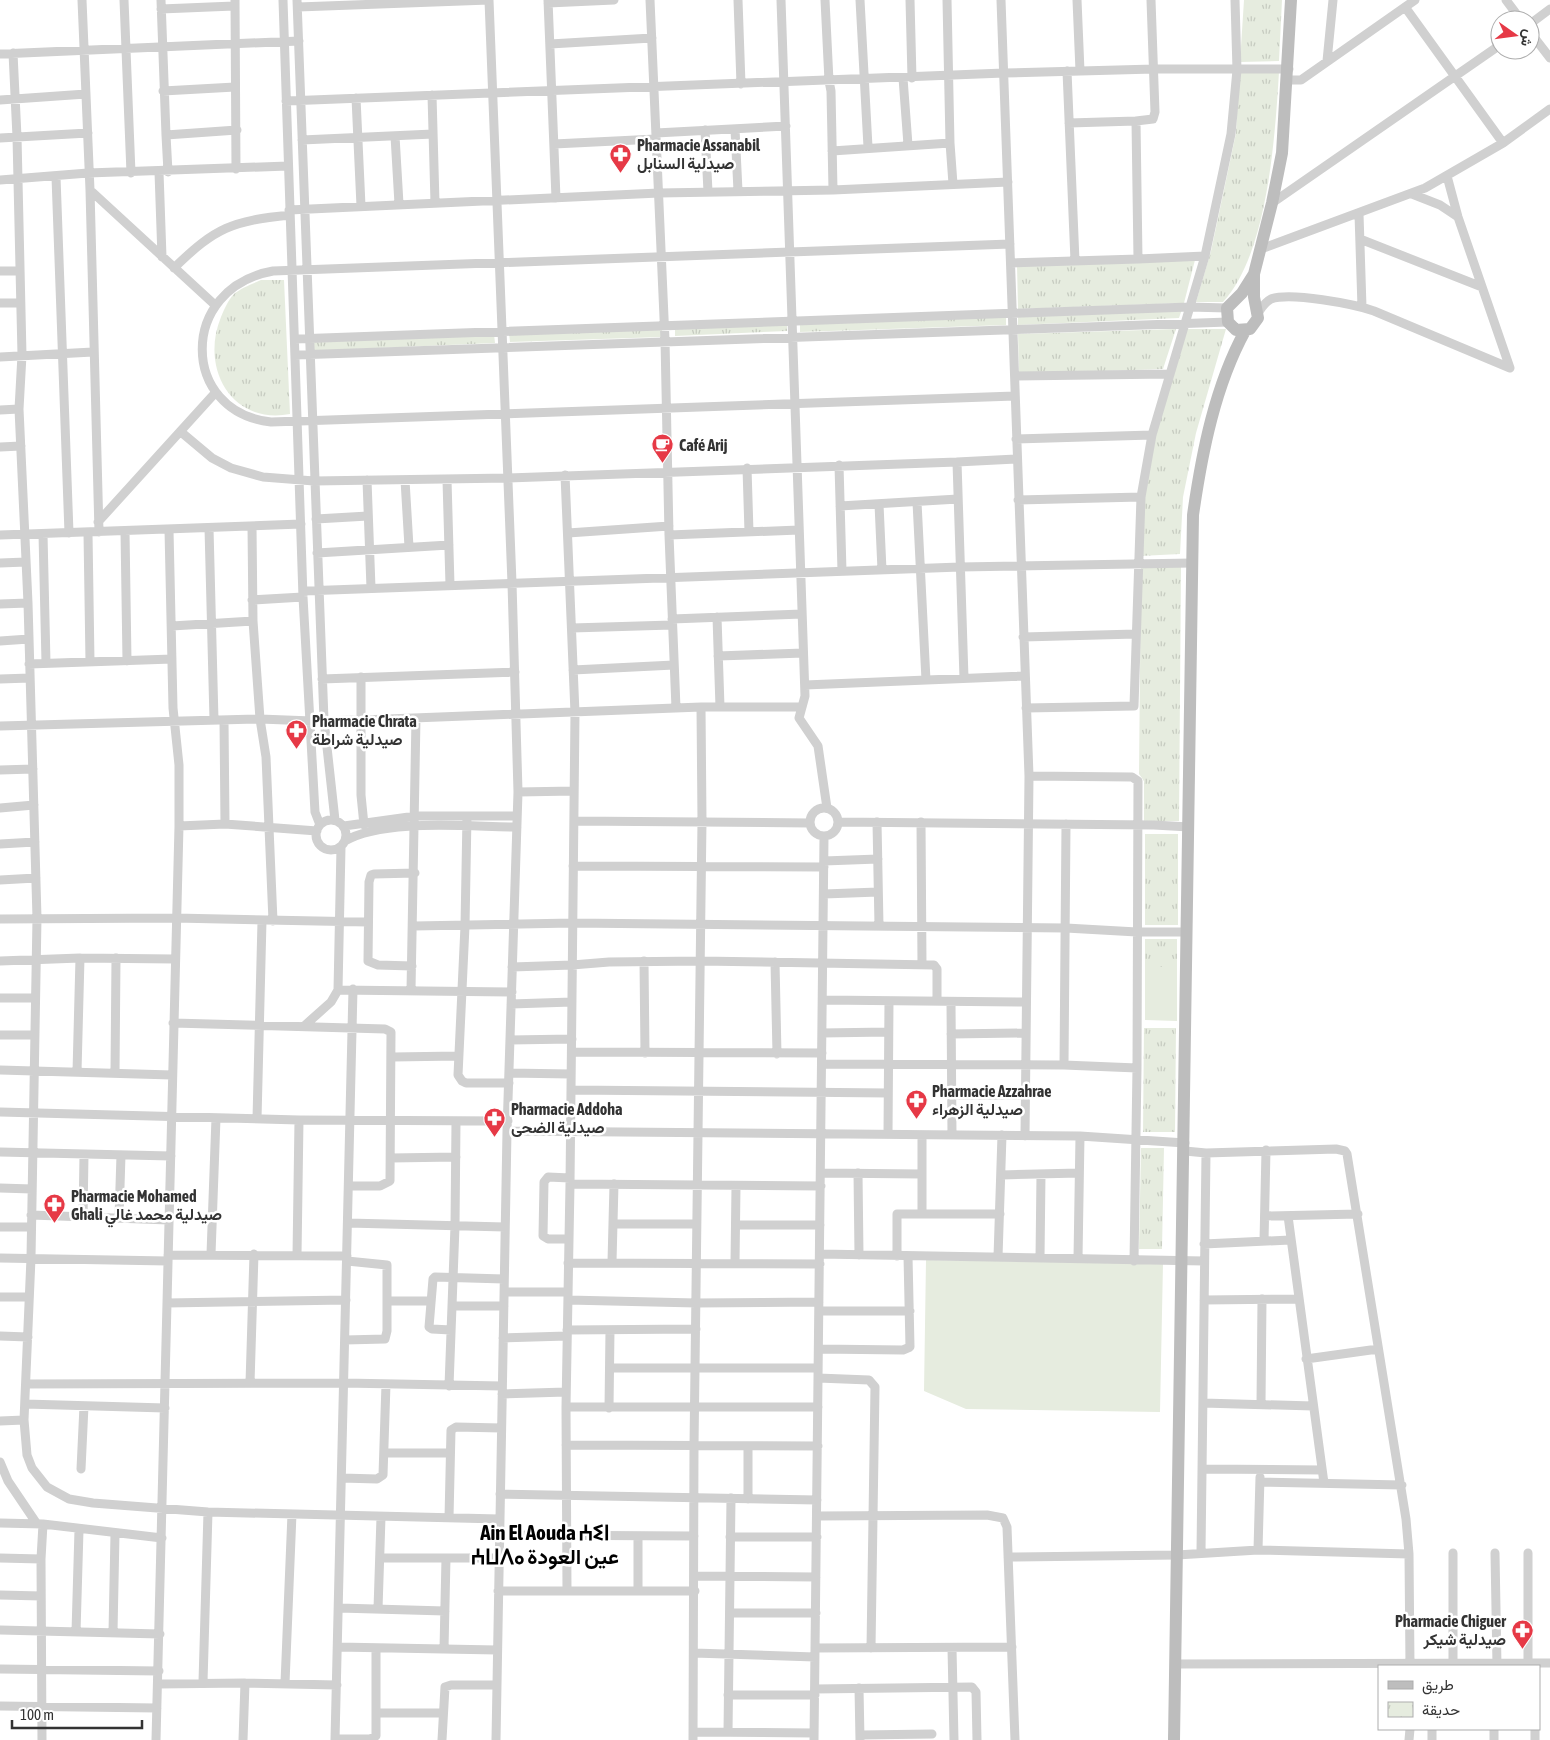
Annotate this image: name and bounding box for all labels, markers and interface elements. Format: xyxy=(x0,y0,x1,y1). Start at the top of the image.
north arrow xyxy=(1490,10,1540,60)
text: ش xyxy=(1517,28,1537,48)
place label: Pharmacie Assanabil صيدلية السنابل xyxy=(637,136,761,173)
pharmacy icon: Pharmacie Assanabil صيدلية السنابل xyxy=(609,142,633,173)
cafe icon: Café Arij xyxy=(651,433,675,464)
place label: Café Arij xyxy=(679,436,728,454)
place label: Pharmacie Chrata صيدلية شراطة xyxy=(312,712,417,750)
pharmacy icon: Pharmacie Chrata صيدلية شراطة xyxy=(284,718,308,749)
place label: Pharmacie Azzahrae صيدلية الزهراء xyxy=(932,1082,1051,1120)
pharmacy icon: Pharmacie Azzahrae صيدلية الزهراء xyxy=(904,1088,928,1119)
place label: Pharmacie Addoha صيدلية الضحى xyxy=(511,1100,623,1137)
pharmacy icon: Pharmacie Addoha صيدلية الضحى xyxy=(483,1106,507,1137)
place label: Pharmacie Mohamed Ghali صيدلية محمد غالي xyxy=(71,1187,222,1228)
pharmacy icon: Pharmacie Mohamed Ghali صيدلية محمد غالي xyxy=(43,1193,67,1224)
district label: Ain El Aouda ⵄⵉⵏ ⵄⵡⴷⴰ عين العودة xyxy=(471,1520,619,1570)
place label: Pharmacie Chiguer صيدلية شيكر xyxy=(1395,1612,1506,1650)
pharmacy icon: Pharmacie Chiguer صيدلية شيكر xyxy=(1510,1618,1534,1649)
legend xyxy=(1378,1665,1540,1730)
text: طريق xyxy=(1422,1676,1454,1695)
scale bar xyxy=(12,1698,142,1730)
text: حديقة xyxy=(1422,1701,1460,1719)
text: 100 m xyxy=(20,1706,54,1723)

